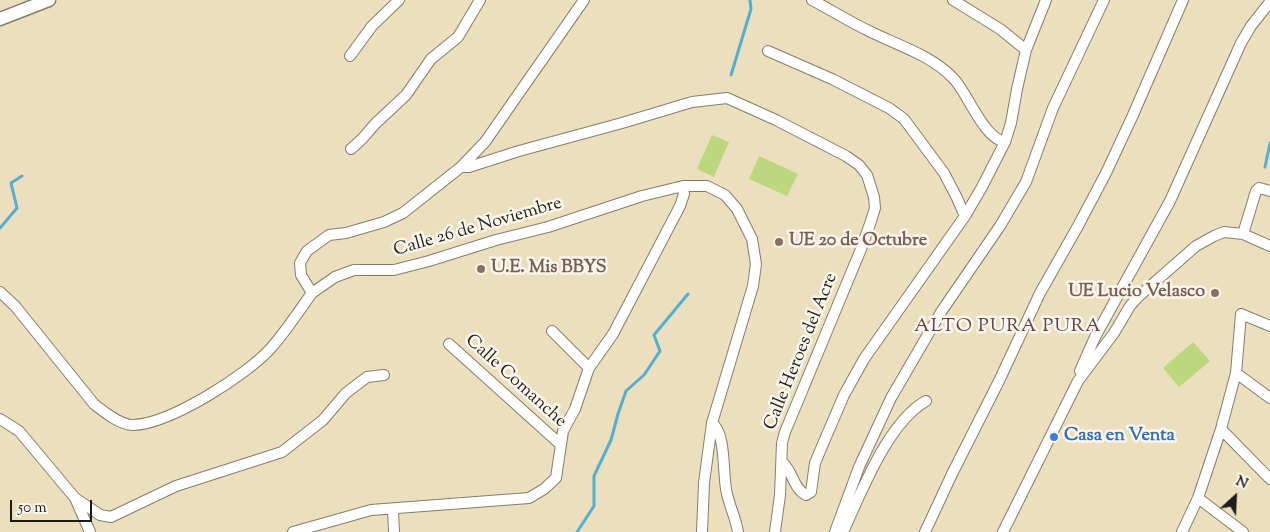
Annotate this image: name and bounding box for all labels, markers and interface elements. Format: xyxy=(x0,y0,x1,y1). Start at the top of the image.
street label: Calle 26 de Noviembre xyxy=(391,194,565,262)
place label: UE 20 de Octubre xyxy=(789,231,927,253)
marker: UE 20 de Octubre xyxy=(773,236,785,248)
place label: U.E. Mis BBYS xyxy=(491,258,606,280)
marker: U.E. Mis BBYS xyxy=(475,263,487,275)
street label: Calle Heroes del Acre xyxy=(761,270,843,434)
place label: UE Lucio Velasco xyxy=(1068,282,1205,304)
marker: UE Lucio Velasco xyxy=(1209,287,1221,299)
district label: ALTO PURA PURA xyxy=(913,317,1103,339)
street label: Calle Comanche xyxy=(460,331,570,433)
place label: Casa en Venta xyxy=(1064,426,1175,448)
marker: Casa en Venta xyxy=(1048,431,1060,443)
north arrow xyxy=(1210,472,1260,522)
text: N xyxy=(1232,472,1251,495)
scale bar xyxy=(12,490,95,522)
text: 50 m xyxy=(18,498,47,519)

